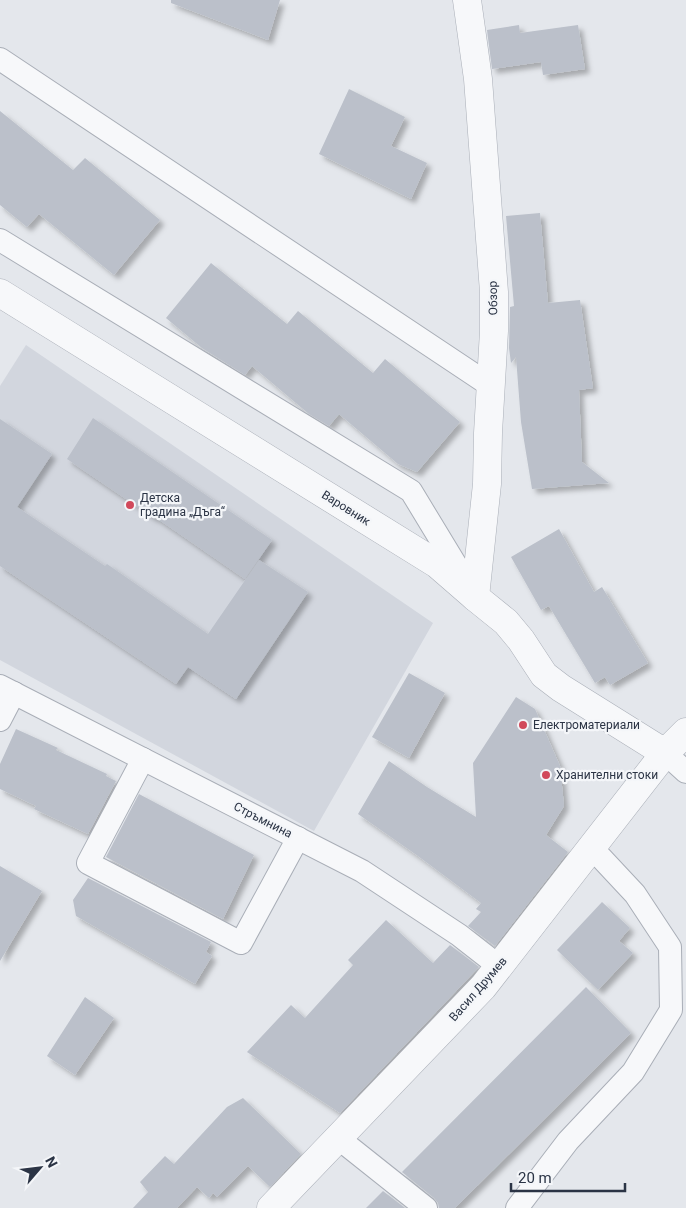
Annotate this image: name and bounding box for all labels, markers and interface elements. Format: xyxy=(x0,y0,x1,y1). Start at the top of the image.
street label: Обзор xyxy=(486,280,500,315)
street label: Варовник xyxy=(319,488,373,529)
place label: Детска градина „Дъга“ xyxy=(140,491,226,519)
marker: Детска градина „Дъга“ xyxy=(124,499,136,511)
place label: Електроматериали xyxy=(533,718,640,732)
marker: Електроматериали xyxy=(517,719,529,731)
place label: Хранителни стоки xyxy=(556,768,658,782)
marker: Хранителни стоки xyxy=(540,769,552,781)
street label: Стръмнина xyxy=(231,799,295,841)
street label: Васил Друмев xyxy=(446,954,510,1024)
north arrow xyxy=(15,1143,65,1193)
text: N xyxy=(42,1154,61,1170)
scale bar xyxy=(511,1160,625,1192)
text: 20 m xyxy=(518,1169,552,1187)

